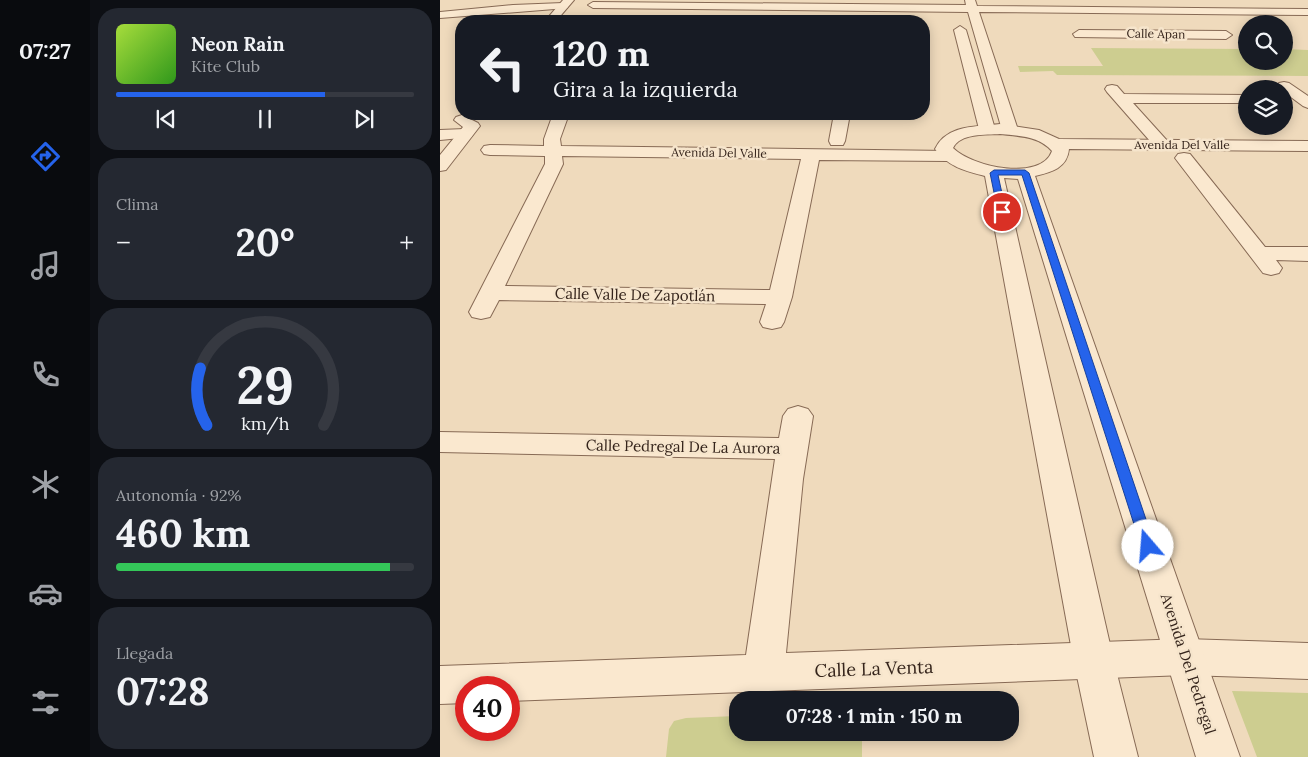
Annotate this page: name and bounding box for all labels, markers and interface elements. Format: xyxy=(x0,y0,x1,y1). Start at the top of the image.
map controls xyxy=(1238,15,1293,135)
button: search xyxy=(1238,15,1293,70)
street label: Calle Apan xyxy=(1126,25,1186,42)
text: 120 m xyxy=(553,31,650,76)
text: Neon Rain xyxy=(191,32,285,56)
icon: left xyxy=(470,35,535,100)
text: 07:27 xyxy=(19,37,71,65)
text: Kite Club xyxy=(191,56,260,76)
text: Gira a la izquierda xyxy=(553,75,738,103)
button: layers xyxy=(1238,80,1293,135)
icon: previous xyxy=(152,105,180,133)
icon: pause xyxy=(251,105,279,133)
icon: next xyxy=(350,105,378,133)
street label: Avenida Del Valle xyxy=(1133,137,1230,152)
icon: directions xyxy=(28,139,63,174)
street label: Avenida Del Valle xyxy=(670,144,767,161)
pin xyxy=(981,191,1023,233)
text: Clima xyxy=(116,194,159,214)
icon: arrive xyxy=(988,198,1016,226)
text: 20° xyxy=(236,218,294,266)
text: − xyxy=(116,225,131,261)
text: + xyxy=(399,225,414,261)
icon: music xyxy=(28,248,63,283)
street label: Calle Valle De Zapotlán xyxy=(555,284,715,305)
text: 29 xyxy=(236,352,294,418)
icon: phone xyxy=(28,357,63,392)
text: km/h xyxy=(241,412,289,435)
street label: Calle Pedregal De La Aurora xyxy=(586,435,781,458)
icon: climate xyxy=(28,467,63,502)
text: Autonomía · 92% xyxy=(116,485,241,505)
text: 460 km xyxy=(116,509,250,557)
position arrow xyxy=(1121,519,1173,571)
icon: car xyxy=(28,576,63,611)
street label: Avenida Del Pedregal xyxy=(1156,590,1220,737)
text: Llegada xyxy=(116,643,173,663)
street label: Calle La Venta xyxy=(814,655,934,682)
text: 07:28 xyxy=(116,667,209,715)
speed limit sign: 40 xyxy=(455,676,520,741)
icon: filters xyxy=(28,685,63,720)
text: 07:28 · 1 min · 150 m xyxy=(786,704,962,728)

